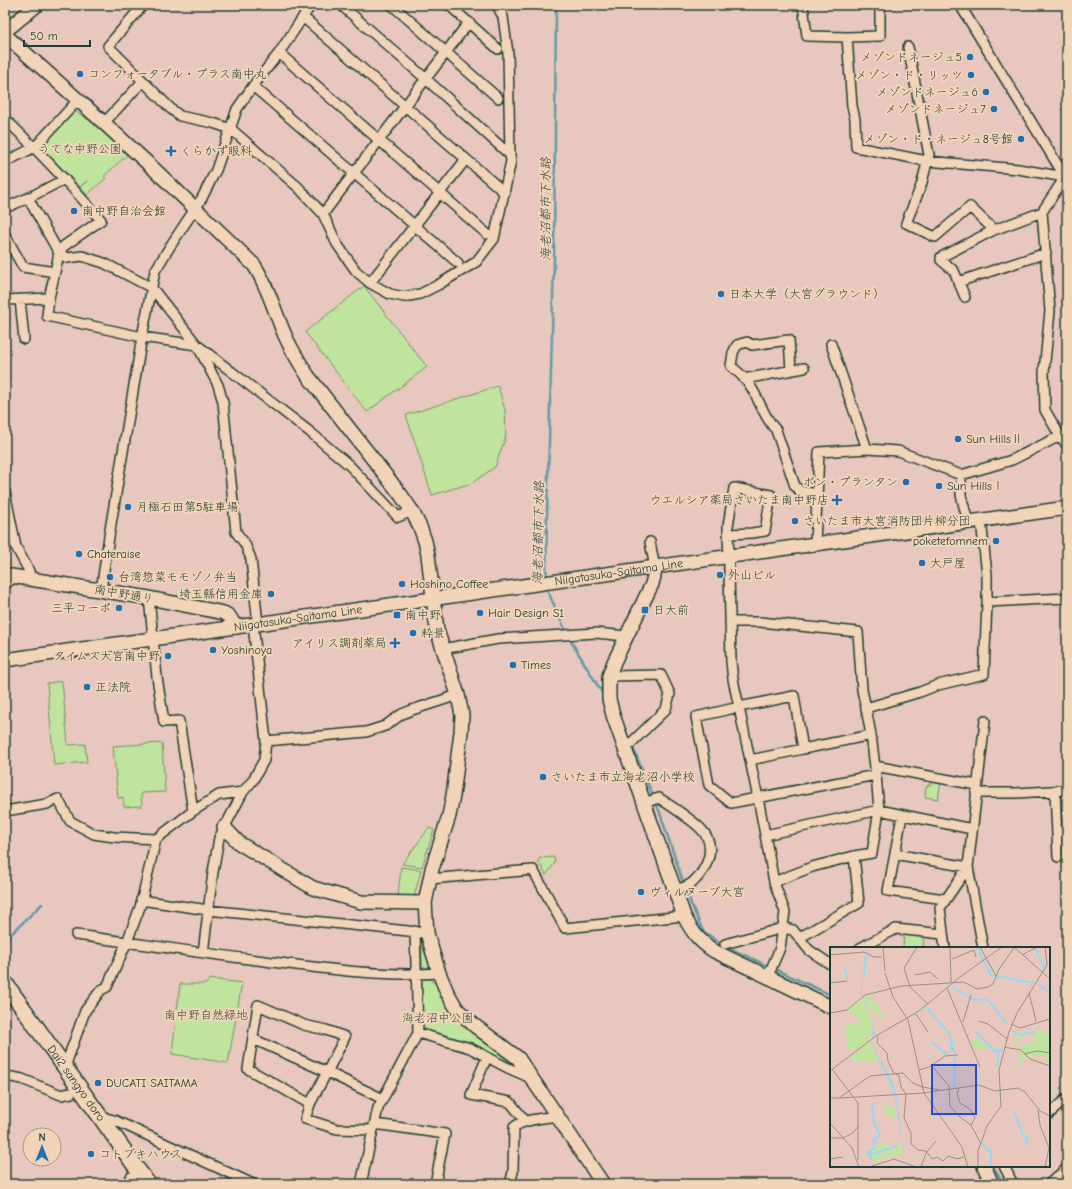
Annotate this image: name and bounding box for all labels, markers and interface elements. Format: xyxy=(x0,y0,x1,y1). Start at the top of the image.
scale bar xyxy=(24,22,90,48)
text: 50 m xyxy=(30,29,58,43)
place label: メゾンドネージュ5 xyxy=(860,50,962,64)
marker: メゾンドネージュ5 xyxy=(965,52,975,62)
place label: コンフォータブル・プラス南中丸 xyxy=(88,67,267,81)
place label: メゾン・ド・リッツ xyxy=(855,68,963,82)
marker: コンフォータブル・プラス南中丸 xyxy=(75,69,85,79)
marker: メゾン・ド・リッツ xyxy=(966,70,976,80)
place label: メゾンドネージュ6 xyxy=(876,85,978,99)
marker: メゾンドネージュ6 xyxy=(981,87,991,97)
place label: メゾンドネージュ7 xyxy=(885,102,986,116)
marker: メゾンドネージュ7 xyxy=(989,104,999,114)
place label: メゾン・ド・ネージュ8号館 xyxy=(863,132,1013,146)
marker: メゾン・ド・ネージュ8号館 xyxy=(1016,134,1026,144)
park label: うてな中野公園 xyxy=(38,142,122,156)
place label: くらかず眼科 xyxy=(180,144,252,158)
marker: くらかず眼科 xyxy=(165,145,177,157)
water label: 海老沼都市下水路 xyxy=(538,156,553,261)
place label: 南中野自治会館 xyxy=(82,204,166,218)
marker: 南中野自治会館 xyxy=(69,206,79,216)
place label: 日本大学（大宮グラウンド） xyxy=(729,287,885,301)
marker: 日本大学（大宮グラウンド） xyxy=(716,289,726,299)
place label: Sun HillsⅡ xyxy=(966,432,1023,446)
marker: Sun HillsⅡ xyxy=(953,434,963,444)
place label: ボン・プランタン xyxy=(802,475,898,489)
marker: ボン・プランタン xyxy=(901,477,911,487)
place label: Sun HillsⅠ xyxy=(947,479,1004,493)
water label: 海老沼都市下水路 xyxy=(530,480,546,585)
marker: Sun HillsⅠ xyxy=(934,481,944,491)
place label: ウエルシア薬局さいたま南中野店 xyxy=(649,493,829,507)
marker: ウエルシア薬局さいたま南中野店 xyxy=(832,495,842,505)
place label: 月極石田第5駐車場 xyxy=(136,500,239,514)
marker: 月極石田第5駐車場 xyxy=(123,502,133,512)
place label: さいたま市大宮消防団片柳分団 xyxy=(803,514,971,528)
marker: さいたま市大宮消防団片柳分団 xyxy=(790,516,800,526)
place label: poketefomnem xyxy=(913,534,988,548)
marker: poketefomnem xyxy=(991,536,1001,546)
place label: Chateraise xyxy=(87,547,141,561)
marker: Chateraise xyxy=(74,549,84,559)
street label: Niigatasuka-Saitama Line xyxy=(554,556,684,588)
place label: 大戸屋 xyxy=(930,556,966,570)
marker: 大戸屋 xyxy=(917,558,927,568)
place label: 外山ビル xyxy=(728,568,776,582)
place label: 台湾惣菜モモゾノ弁当 xyxy=(118,570,237,584)
marker: 外山ビル xyxy=(715,570,725,580)
marker: 台湾惣菜モモゾノ弁当 xyxy=(105,572,115,582)
place label: Hoshino Coffee xyxy=(410,577,488,591)
marker: Hoshino Coffee xyxy=(397,579,407,589)
street label: 南中野通り xyxy=(93,582,155,606)
place label: 埼玉縣信用金庫 xyxy=(179,587,263,601)
marker: 埼玉縣信用金庫 xyxy=(266,589,276,599)
place label: 三平コーポ xyxy=(51,601,111,615)
street label: Niigatasuka-Saitama Line xyxy=(233,602,363,634)
marker: 三平コーポ xyxy=(114,603,124,613)
place label: 日大前 xyxy=(653,603,689,617)
marker: 日大前 xyxy=(640,605,650,615)
place label: Hair Design S1 xyxy=(488,606,564,620)
place label: 南中野 xyxy=(405,608,441,622)
marker: Hair Design S1 xyxy=(475,608,485,618)
marker: 南中野 xyxy=(392,610,402,620)
place label: 粋景 xyxy=(421,626,445,640)
marker: 粋景 xyxy=(408,628,418,638)
place label: アイリス調剤薬局 xyxy=(292,636,387,650)
marker: アイリス調剤薬局 xyxy=(390,638,400,648)
place label: Yoshinoya xyxy=(221,643,272,657)
marker: Yoshinoya xyxy=(208,645,218,655)
place label: タイムズ大宮南中野 xyxy=(53,649,160,663)
marker: タイムズ大宮南中野 xyxy=(163,651,173,661)
place label: Times xyxy=(521,658,551,672)
marker: Times xyxy=(508,660,518,670)
place label: 正法院 xyxy=(95,680,131,694)
marker: 正法院 xyxy=(82,682,92,692)
place label: さいたま市立海老沼小学校 xyxy=(551,770,695,784)
marker: さいたま市立海老沼小学校 xyxy=(538,772,548,782)
place label: ヴィルヌーブ大宮 xyxy=(649,885,745,899)
marker: ヴィルヌーブ大宮 xyxy=(636,887,646,897)
inset map xyxy=(830,947,1050,1167)
park label: 南中野自然緑地 xyxy=(164,1008,248,1022)
park label: 海老沼中公園 xyxy=(402,1011,474,1025)
street label: Dai2 sangyo doro xyxy=(44,1042,108,1124)
place label: DUCATI SAITAMA xyxy=(106,1076,198,1090)
marker: DUCATI SAITAMA xyxy=(93,1078,103,1088)
north arrow xyxy=(22,1127,62,1167)
text: N xyxy=(38,1131,46,1144)
place label: コトブキハウス xyxy=(99,1147,182,1161)
marker: コトブキハウス xyxy=(86,1149,96,1159)

